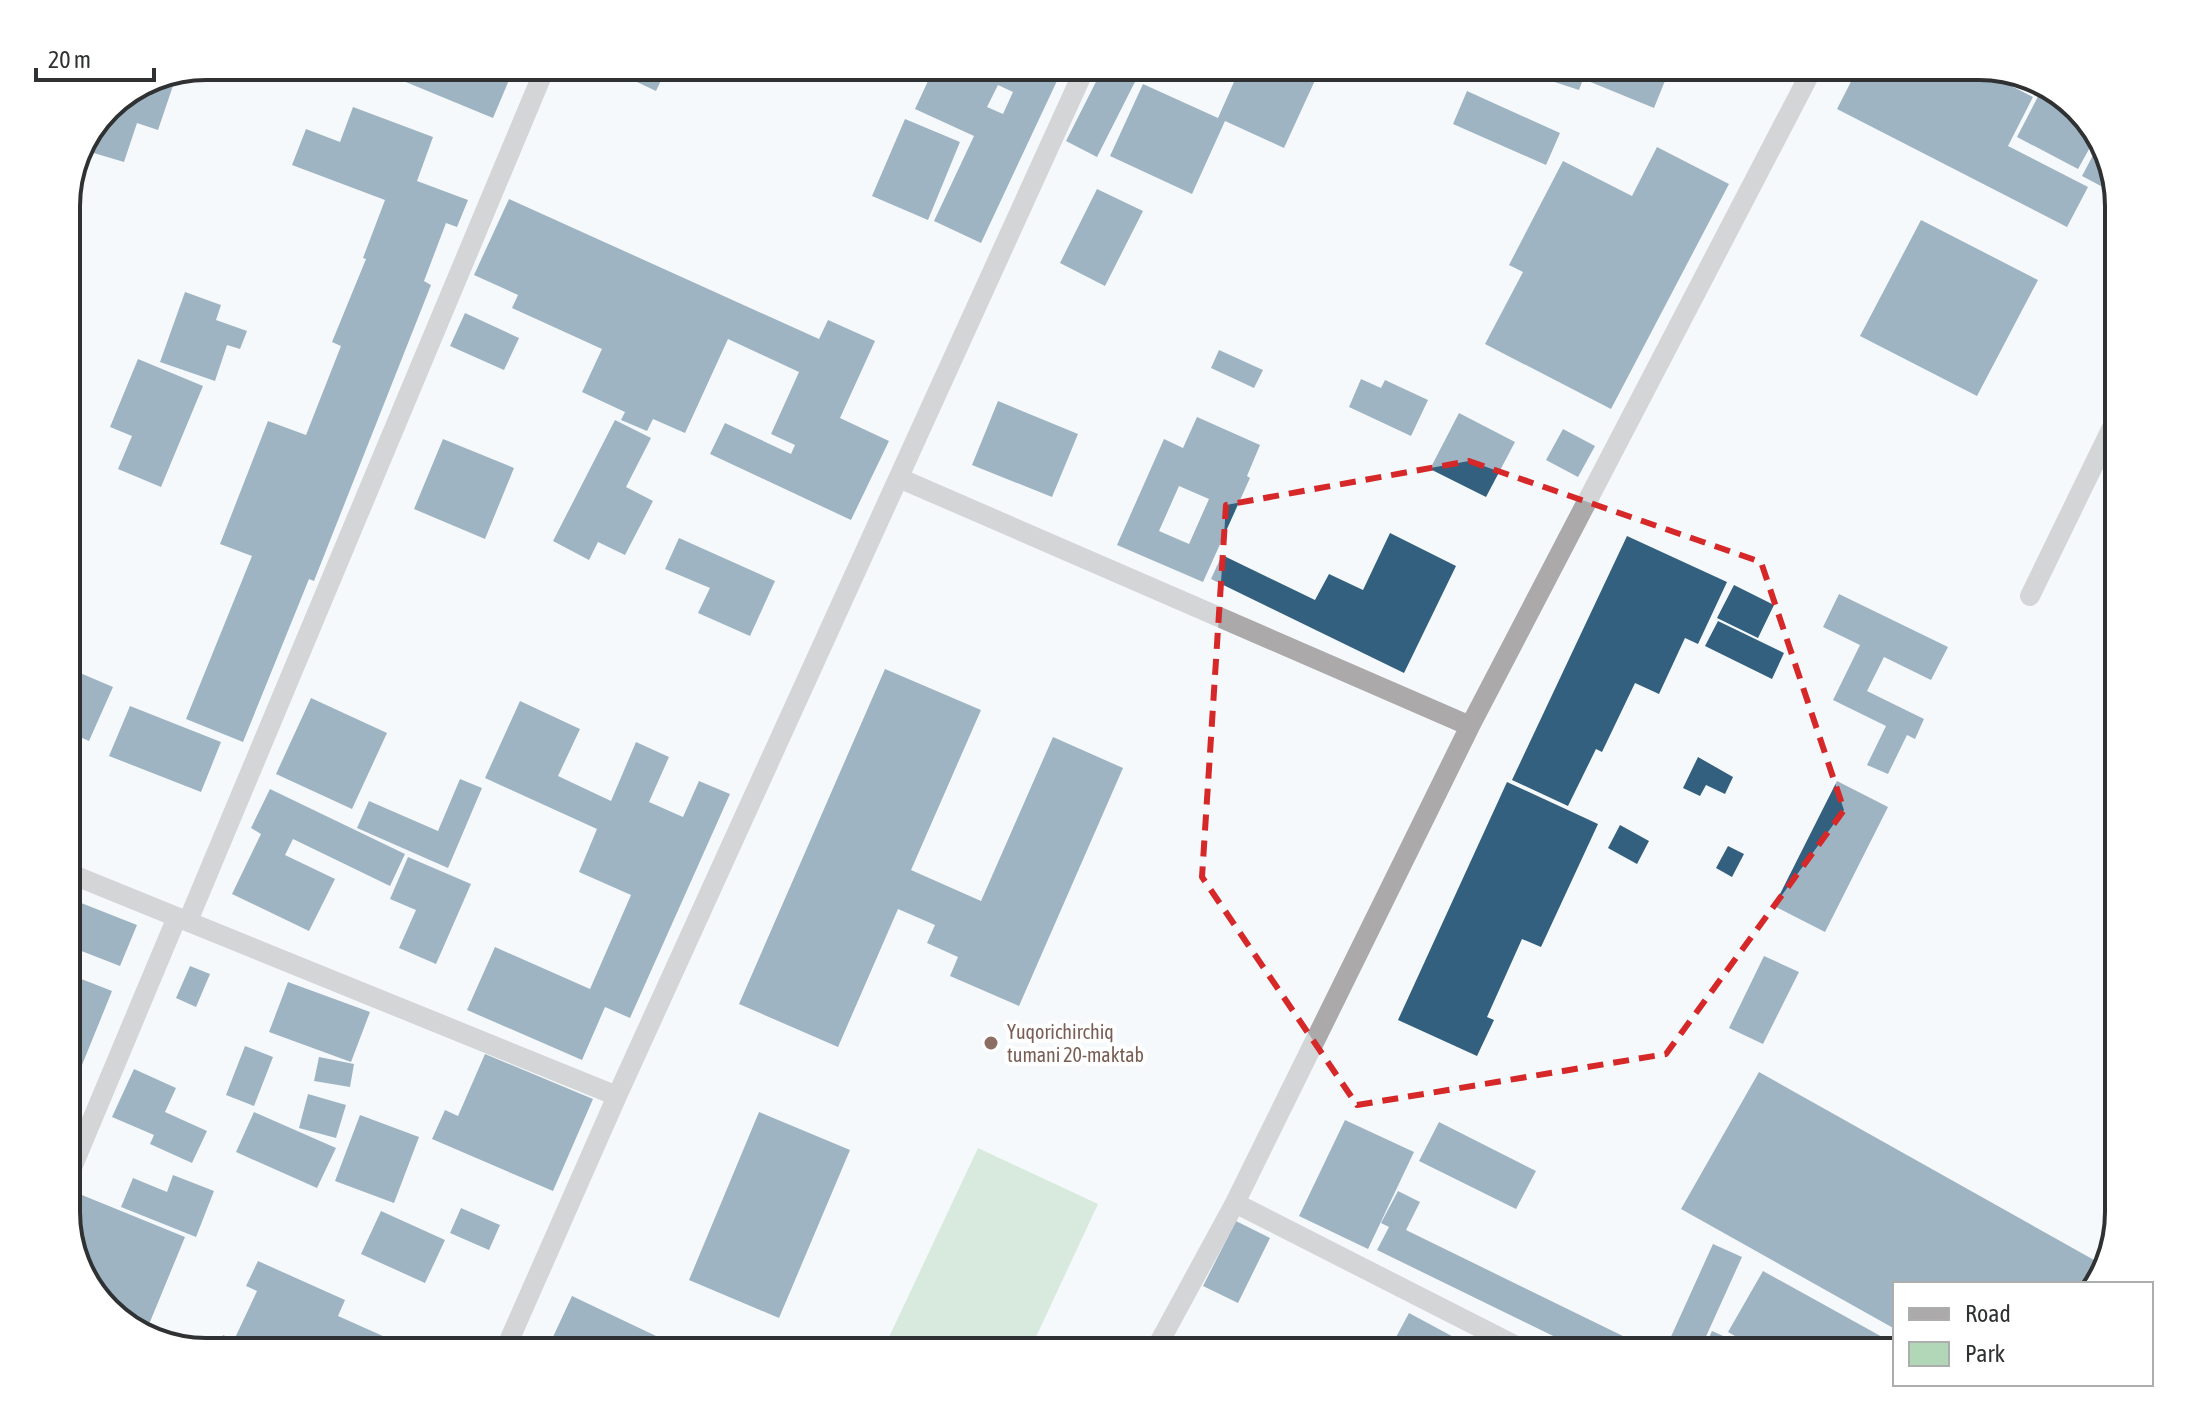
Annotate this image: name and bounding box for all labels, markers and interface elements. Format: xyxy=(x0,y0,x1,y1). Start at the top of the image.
scale bar xyxy=(36,32,154,82)
text: 20 m xyxy=(48,46,91,73)
place label: Yuqorichirchiq tumani 20-maktab xyxy=(1007,1020,1144,1066)
marker: Yuqorichirchiq tumani 20-maktab xyxy=(982,1034,1000,1052)
legend xyxy=(1893,1282,2153,1386)
text: Road xyxy=(1965,1300,2011,1327)
text: Park xyxy=(1965,1340,2006,1367)

